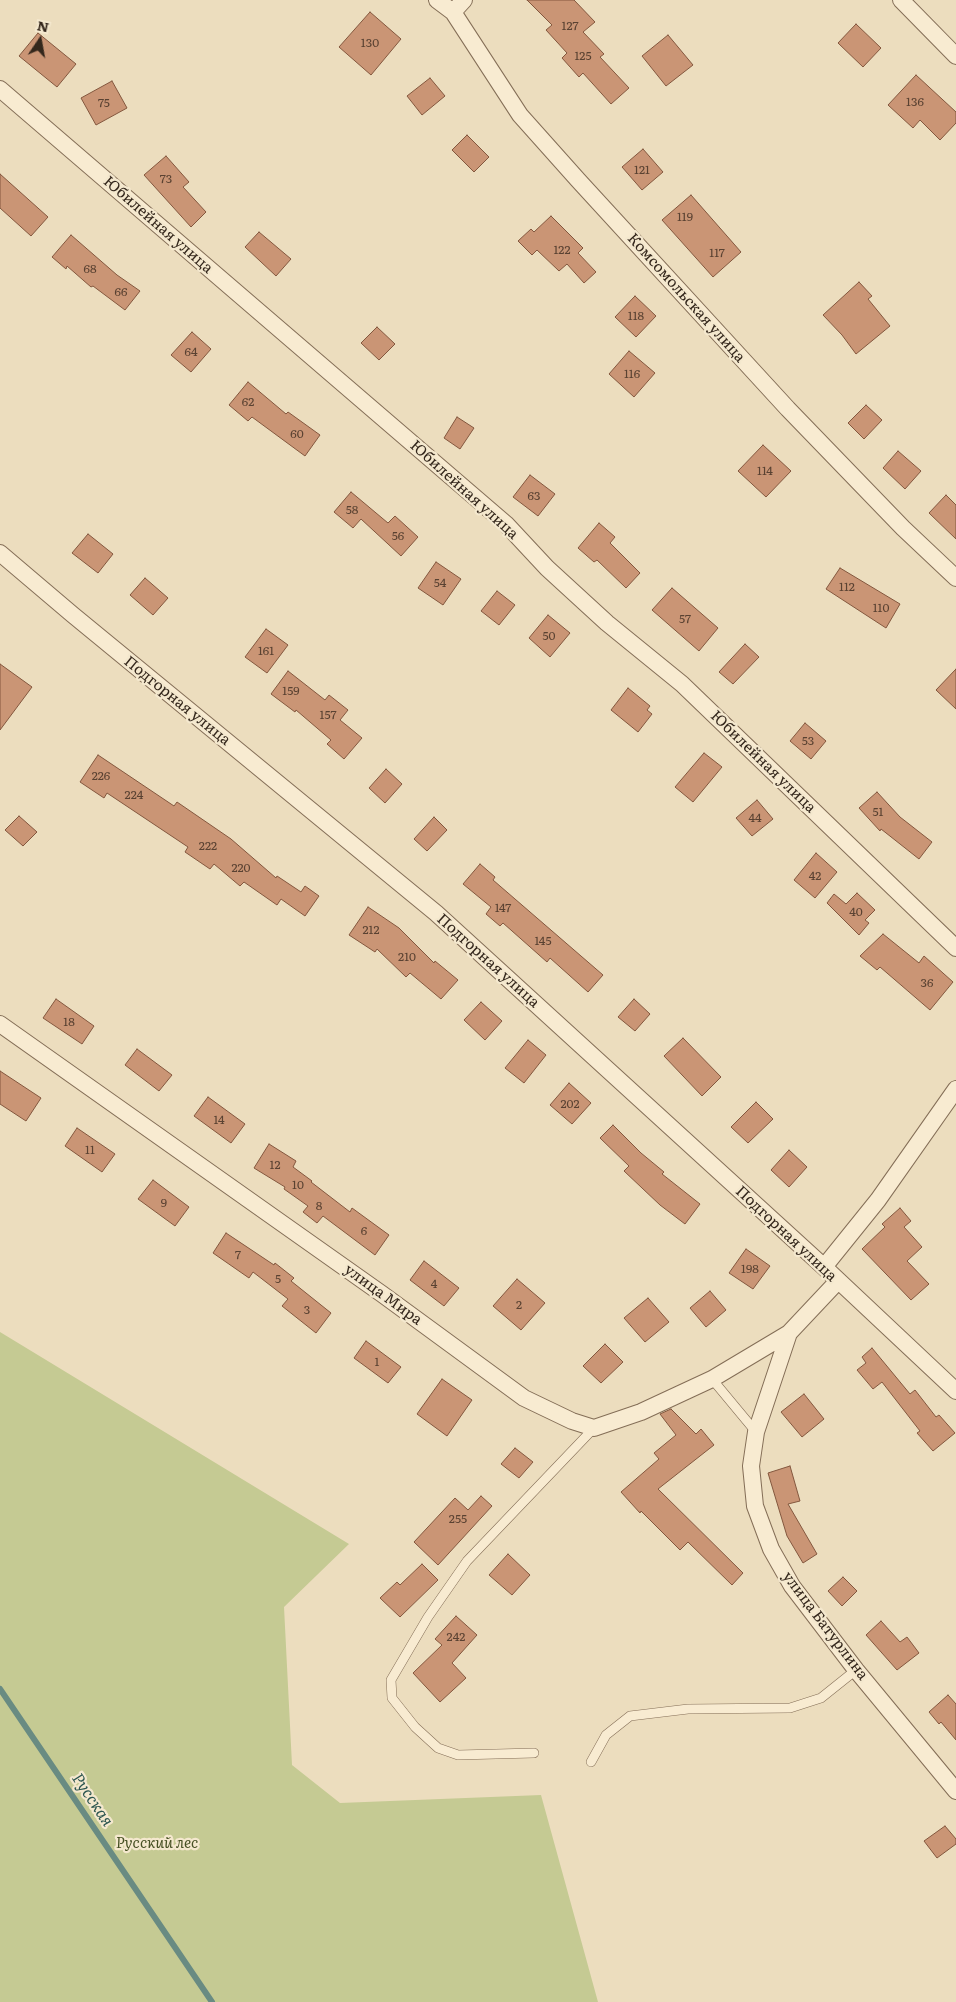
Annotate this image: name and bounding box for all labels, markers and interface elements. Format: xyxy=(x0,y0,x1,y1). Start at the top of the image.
text: N xyxy=(35,14,51,36)
north arrow xyxy=(15,15,65,65)
house number: 127 xyxy=(562,19,578,33)
house number: 130 xyxy=(361,36,379,50)
house number: 125 xyxy=(574,49,592,63)
house number: 136 xyxy=(906,95,924,109)
house number: 75 xyxy=(98,96,110,110)
house number: 121 xyxy=(634,163,650,177)
house number: 73 xyxy=(160,172,172,186)
street label: Юбилейная улица xyxy=(100,173,216,277)
house number: 119 xyxy=(677,210,693,224)
street label: Комсомольская улица xyxy=(623,230,749,366)
house number: 122 xyxy=(553,243,571,257)
house number: 117 xyxy=(709,246,725,260)
house number: 68 xyxy=(83,262,97,276)
house number: 66 xyxy=(115,285,127,299)
house number: 118 xyxy=(628,309,644,323)
house number: 64 xyxy=(184,345,198,359)
house number: 116 xyxy=(624,367,640,381)
house number: 62 xyxy=(242,395,254,409)
house number: 60 xyxy=(290,427,304,441)
street label: Юбилейная улица xyxy=(406,437,522,543)
house number: 114 xyxy=(757,464,773,478)
house number: 63 xyxy=(528,489,540,503)
house number: 58 xyxy=(346,503,358,517)
house number: 56 xyxy=(392,529,404,543)
house number: 54 xyxy=(434,576,446,590)
house number: 112 xyxy=(839,580,855,594)
house number: 110 xyxy=(873,601,889,615)
house number: 57 xyxy=(679,612,691,626)
house number: 50 xyxy=(542,629,556,643)
house number: 161 xyxy=(258,644,274,658)
street label: Подгорная улица xyxy=(120,653,234,749)
house number: 159 xyxy=(282,684,300,698)
street label: Юбилейная улица xyxy=(707,707,819,817)
house number: 157 xyxy=(319,708,337,722)
house number: 53 xyxy=(802,734,814,748)
house number: 226 xyxy=(92,769,110,783)
house number: 224 xyxy=(125,788,143,802)
house number: 51 xyxy=(873,805,883,819)
house number: 44 xyxy=(748,811,762,825)
house number: 222 xyxy=(199,839,217,853)
house number: 220 xyxy=(231,861,251,875)
house number: 42 xyxy=(809,869,821,883)
house number: 147 xyxy=(495,901,511,915)
house number: 40 xyxy=(849,905,863,919)
street label: Подгорная улица xyxy=(433,910,543,1012)
house number: 212 xyxy=(362,923,380,937)
house number: 145 xyxy=(534,934,552,948)
house number: 210 xyxy=(398,950,416,964)
house number: 36 xyxy=(921,976,933,990)
house number: 18 xyxy=(63,1015,75,1029)
house number: 202 xyxy=(561,1097,579,1111)
house number: 14 xyxy=(213,1113,225,1127)
house number: 11 xyxy=(85,1143,95,1157)
house number: 12 xyxy=(270,1158,280,1172)
house number: 10 xyxy=(292,1178,304,1192)
street label: Подгорная улица xyxy=(732,1182,840,1286)
house number: 9 xyxy=(161,1196,167,1210)
house number: 8 xyxy=(316,1199,322,1213)
house number: 6 xyxy=(361,1224,367,1238)
house number: 7 xyxy=(235,1248,241,1262)
street label: улица Мира xyxy=(341,1261,425,1329)
house number: 198 xyxy=(741,1262,759,1276)
house number: 5 xyxy=(275,1272,281,1286)
house number: 4 xyxy=(431,1277,437,1291)
house number: 2 xyxy=(516,1298,522,1312)
house number: 3 xyxy=(304,1303,310,1317)
house number: 1 xyxy=(375,1355,379,1369)
house number: 255 xyxy=(449,1512,467,1526)
street label: улица Батурлина xyxy=(778,1568,872,1684)
house number: 242 xyxy=(447,1630,465,1644)
water label: Русская xyxy=(67,1770,117,1830)
park label: Русский лес xyxy=(116,1835,198,1853)

